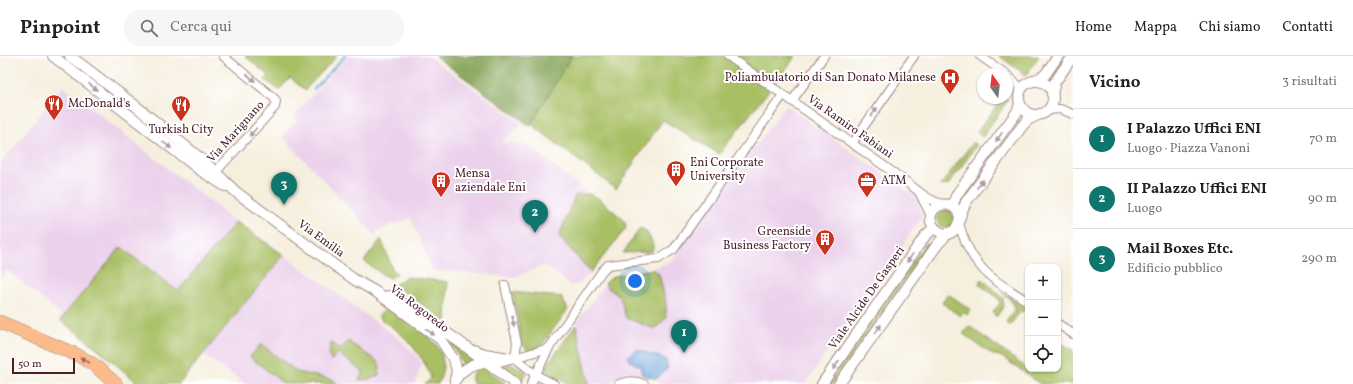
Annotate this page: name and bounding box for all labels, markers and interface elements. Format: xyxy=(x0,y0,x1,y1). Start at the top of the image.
search box xyxy=(124,10,404,46)
text: Pinpoint xyxy=(20,15,100,41)
icon: search xyxy=(138,17,160,39)
text: Cerca qui xyxy=(170,17,232,38)
text: Home xyxy=(1075,18,1112,37)
text: Mappa xyxy=(1134,18,1177,37)
text: Chi siamo xyxy=(1199,18,1260,37)
text: Contatti xyxy=(1282,18,1333,37)
hospital icon: Poliambulatorio di San Donato Milanese xyxy=(939,67,961,95)
north arrow xyxy=(977,68,1013,104)
place label: Poliambulatorio di San Donato Milanese xyxy=(725,70,936,86)
text: Vicino xyxy=(1089,71,1140,94)
one-way arrow xyxy=(245,73,256,82)
text: 3 risultati xyxy=(1282,73,1337,91)
one-way arrow xyxy=(87,82,98,91)
street label: Via Ramiro Fabiani xyxy=(804,92,896,163)
restaurant icon: McDonald's xyxy=(43,93,65,121)
restaurant icon: Turkish City xyxy=(170,94,192,122)
place label: McDonald's xyxy=(68,96,130,112)
street label: Via Marignano xyxy=(204,98,268,166)
one-way arrow xyxy=(870,106,879,117)
text: I Palazzo Uffici ENI xyxy=(1127,119,1261,140)
place label: Turkish City xyxy=(148,122,214,138)
one-way arrow xyxy=(248,127,257,137)
text: 1 xyxy=(1099,130,1105,148)
text: 70 m xyxy=(1309,130,1337,148)
one-way arrow xyxy=(995,131,1003,142)
text: Luogo · Piazza Vanoni xyxy=(1127,140,1250,158)
one-way arrow xyxy=(161,141,172,149)
place label: Eni Corporate University xyxy=(690,155,764,185)
building icon: Eni Corporate University xyxy=(665,159,687,187)
place label: Mensa aziendale Eni xyxy=(455,166,526,196)
building icon: Mensa aziendale Eni xyxy=(430,170,452,198)
office icon: ATM xyxy=(856,170,878,198)
pin: 3 xyxy=(271,172,297,205)
place label: ATM xyxy=(881,173,906,189)
one-way arrow xyxy=(976,178,984,189)
text: II Palazzo Uffici ENI xyxy=(1127,179,1267,200)
text: 2 xyxy=(1099,190,1105,208)
text: 90 m xyxy=(1308,190,1337,208)
pin: 2 xyxy=(522,200,548,233)
text: Luogo xyxy=(1127,200,1162,218)
street label: Via Emilia xyxy=(294,217,348,261)
place label: Greenside Business Factory xyxy=(723,224,811,254)
building icon: Greenside Business Factory xyxy=(814,228,836,256)
text: Mail Boxes Etc. xyxy=(1127,239,1233,260)
street label: Viale Alcide De Gasperi xyxy=(825,243,909,353)
text: 3 xyxy=(1099,250,1105,268)
text: 290 m xyxy=(1301,250,1337,268)
one-way arrow xyxy=(906,253,914,263)
text: Edificio pubblico xyxy=(1127,260,1223,278)
map controls xyxy=(1025,264,1061,372)
button: + xyxy=(1025,264,1061,300)
your location xyxy=(625,271,645,291)
street label: Via Rogoredo xyxy=(386,281,452,337)
button: − xyxy=(1025,300,1061,336)
one-way arrow xyxy=(510,315,516,327)
pin: 1 xyxy=(671,320,697,353)
one-way arrow xyxy=(874,324,882,335)
one-way arrow xyxy=(425,328,435,336)
button: locate xyxy=(1025,336,1061,372)
scale bar xyxy=(12,356,75,375)
one-way arrow xyxy=(79,356,91,363)
text: 50 m xyxy=(18,357,42,372)
one-way arrow xyxy=(832,360,840,370)

